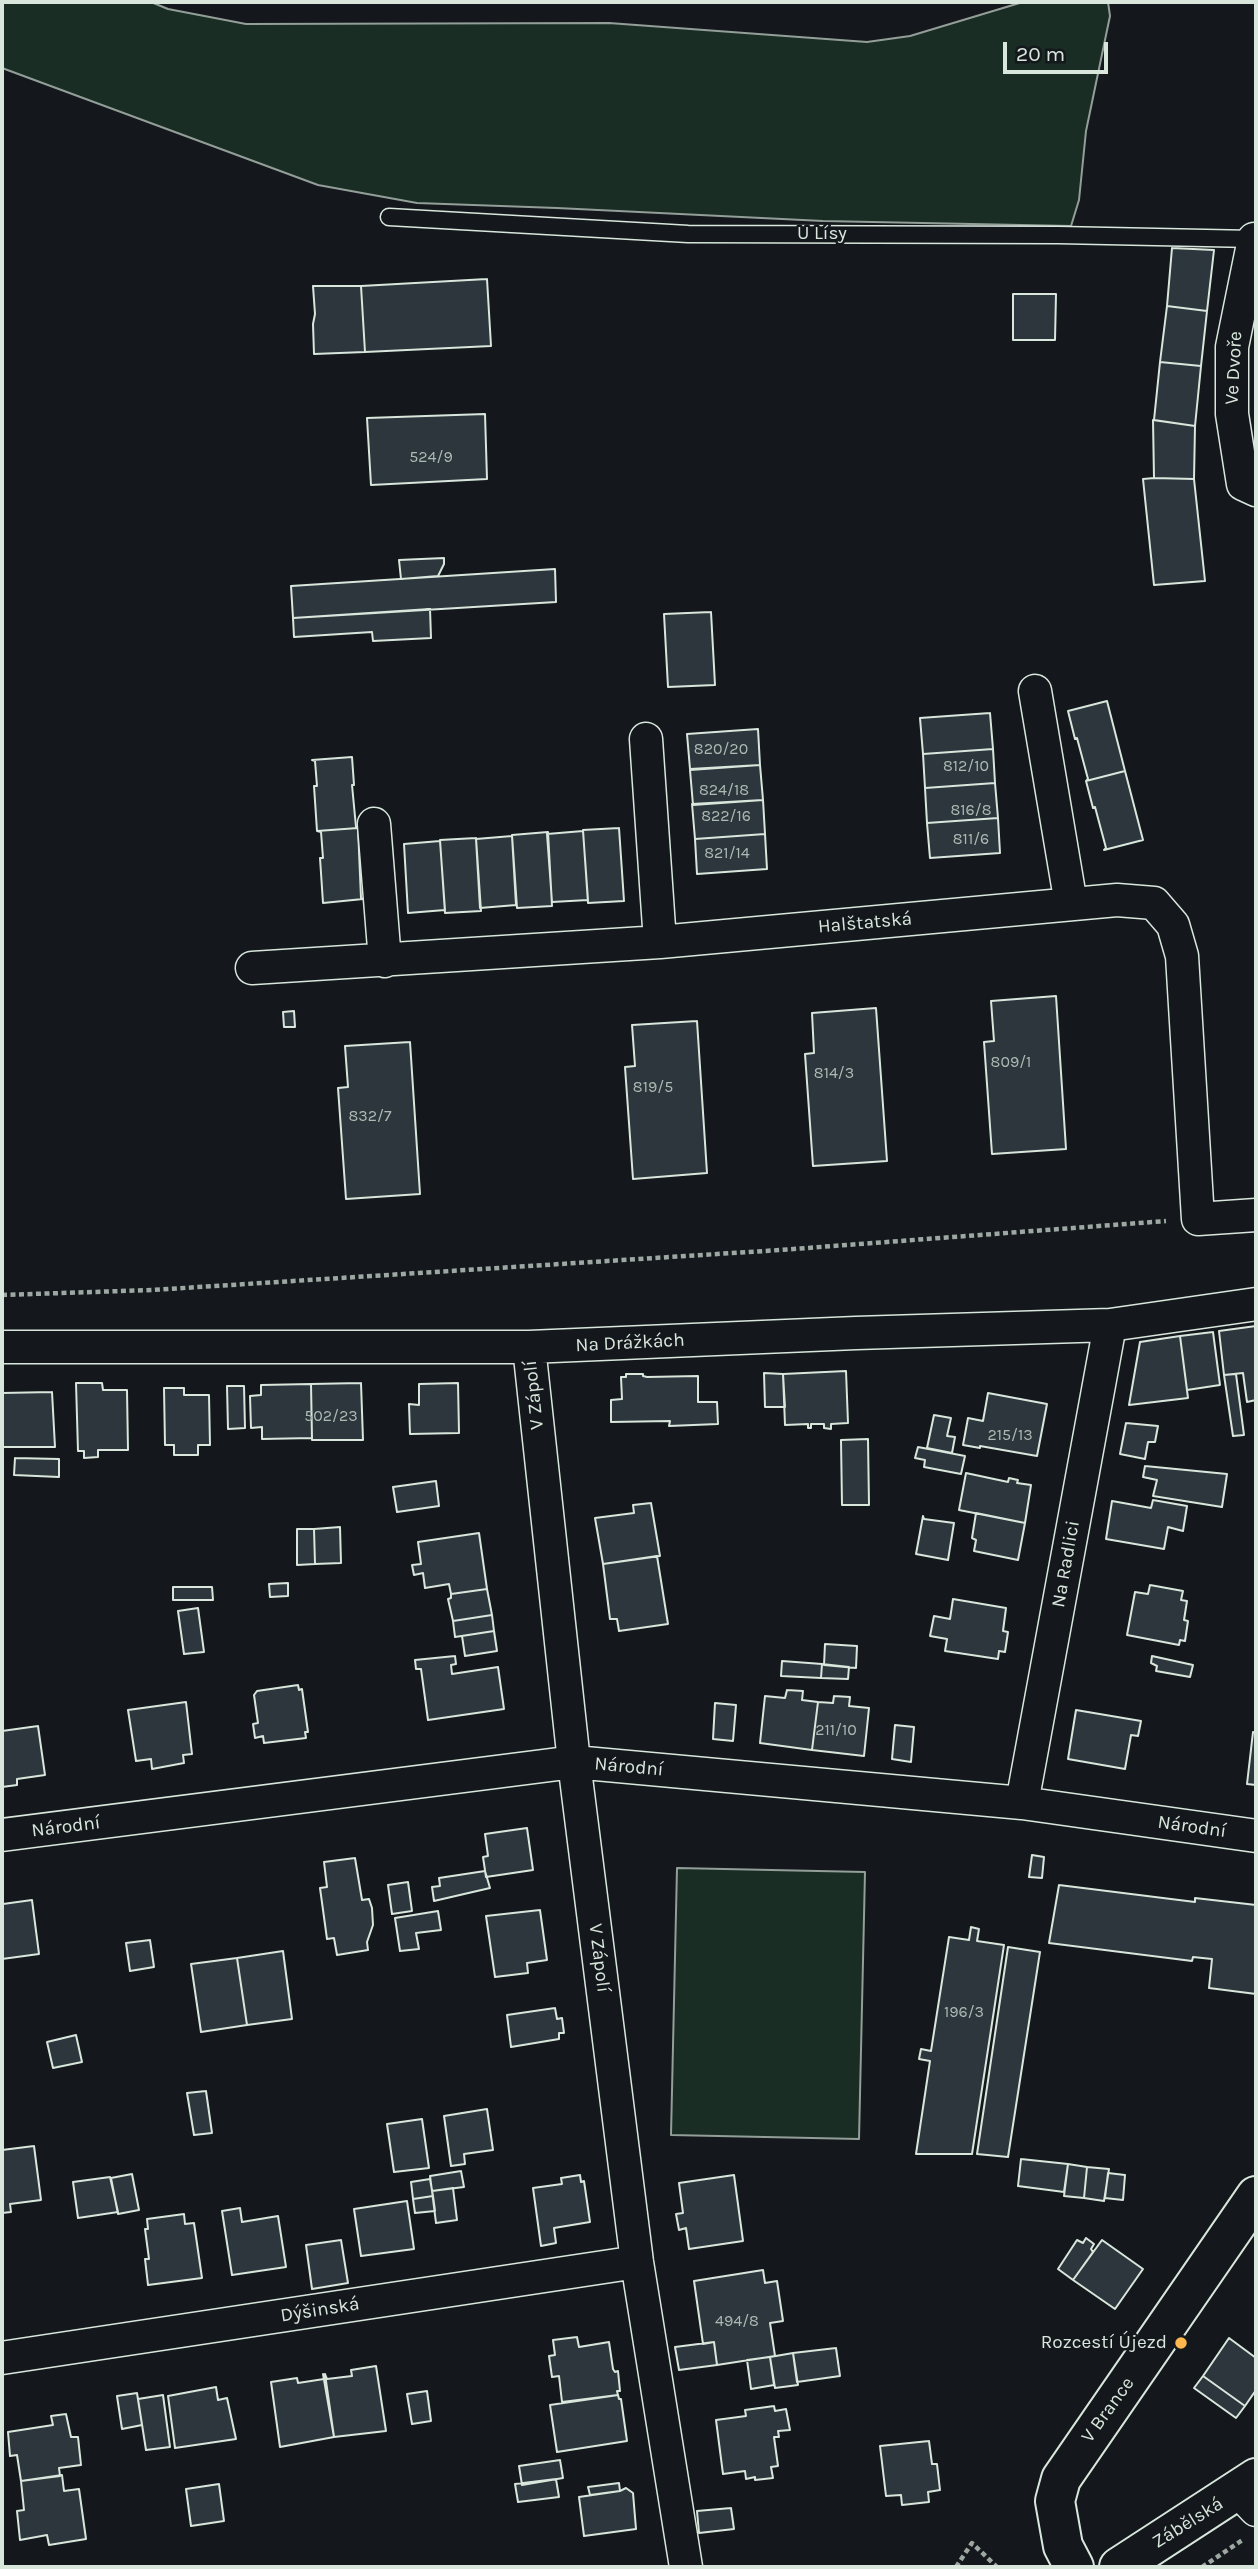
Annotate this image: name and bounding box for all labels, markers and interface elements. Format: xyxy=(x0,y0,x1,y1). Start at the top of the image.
scale bar xyxy=(1006,28,1111,72)
text: 20 m xyxy=(1016,42,1065,66)
street label: U Lísy xyxy=(797,223,847,245)
street label: Ve Dvoře xyxy=(1221,331,1247,405)
house number: 524/9 xyxy=(409,447,453,467)
house number: 820/20 xyxy=(694,739,748,759)
house number: 812/10 xyxy=(943,756,989,776)
house number: 824/18 xyxy=(699,780,749,800)
house number: 816/8 xyxy=(950,800,992,820)
house number: 822/16 xyxy=(701,806,751,826)
house number: 811/6 xyxy=(953,829,989,849)
house number: 821/14 xyxy=(704,843,750,863)
street label: Halštatská xyxy=(817,908,913,938)
house number: 809/1 xyxy=(991,1052,1031,1072)
house number: 814/3 xyxy=(814,1063,854,1083)
house number: 819/5 xyxy=(633,1077,673,1097)
house number: 832/7 xyxy=(349,1106,391,1126)
street label: Na Drážkách xyxy=(575,1329,685,1357)
street label: V Zápolí xyxy=(519,1359,549,1431)
house number: 502/23 xyxy=(304,1406,358,1426)
house number: 215/13 xyxy=(987,1425,1033,1445)
street label: Na Radlici xyxy=(1047,1519,1085,1609)
house number: 211/10 xyxy=(815,1720,857,1740)
street label: Národní xyxy=(594,1753,664,1781)
street label: Národní xyxy=(30,1811,102,1843)
street label: Národní xyxy=(1156,1811,1228,1843)
street label: V Zápolí xyxy=(583,1922,615,1994)
house number: 196/3 xyxy=(944,2002,984,2022)
street label: Dýšinská xyxy=(279,2293,361,2327)
house number: 494/8 xyxy=(715,2311,759,2331)
place label: Rozcestí Újezd xyxy=(1041,2332,1167,2354)
marker: Rozcestí Újezd xyxy=(1173,2335,1189,2351)
street label: V Brance xyxy=(1077,2373,1139,2447)
street label: Zábělská xyxy=(1148,2492,1228,2554)

